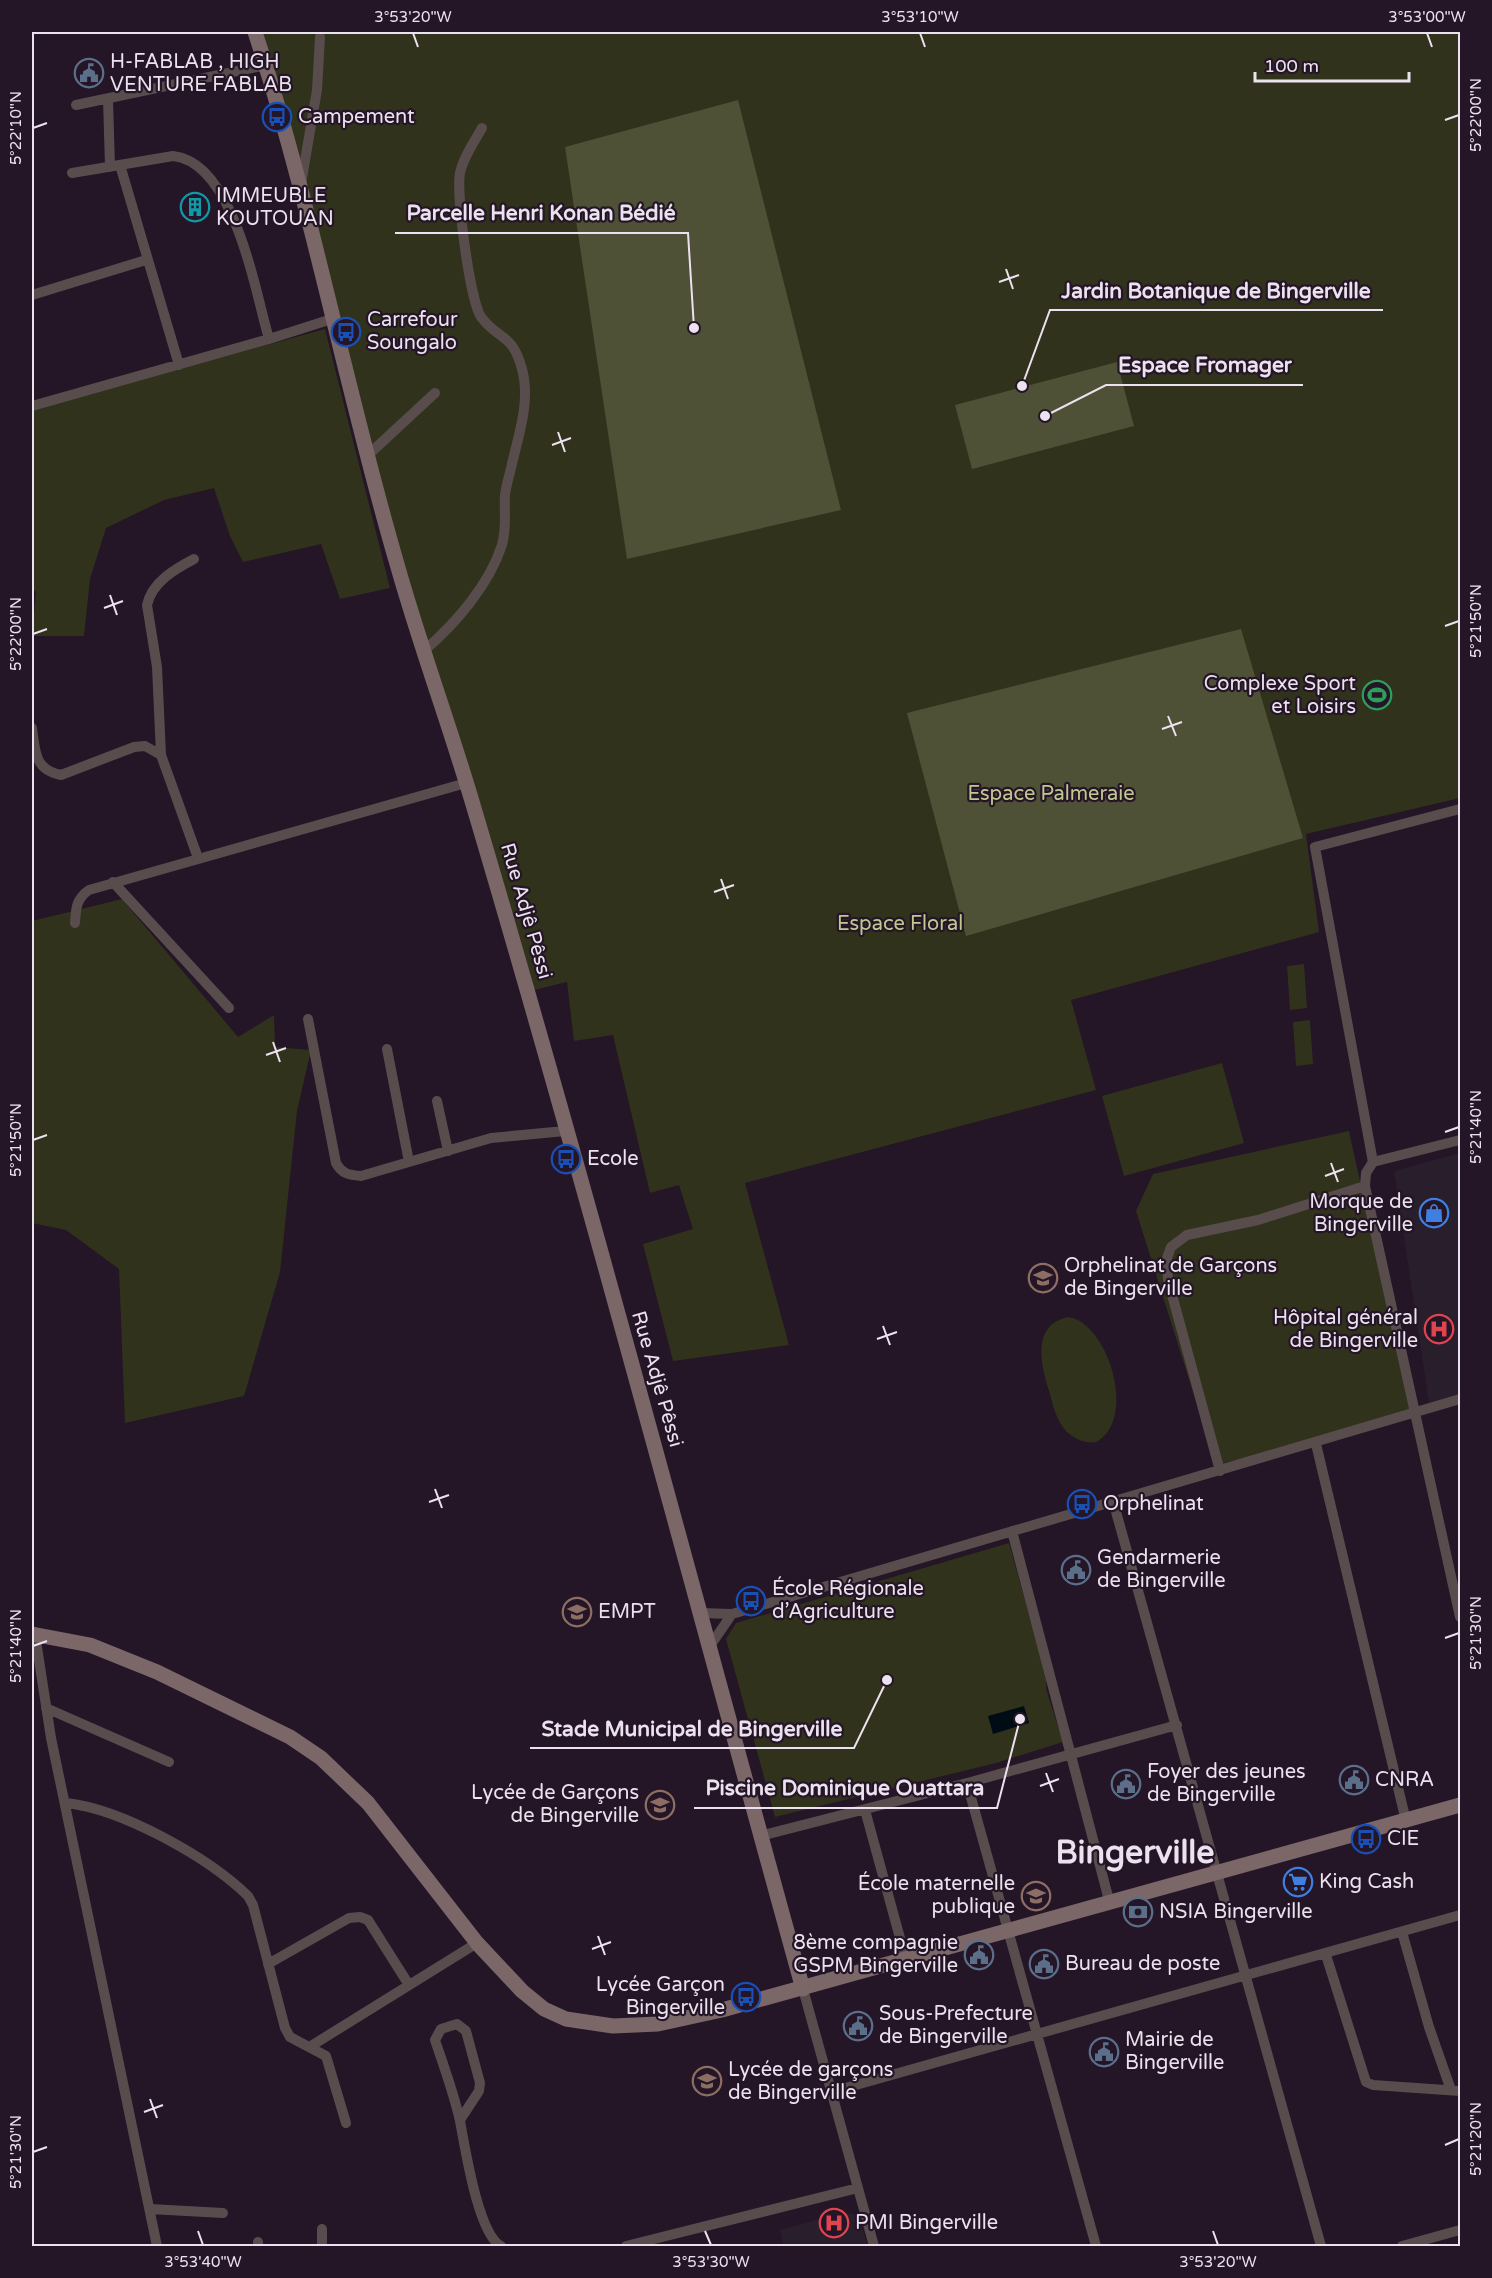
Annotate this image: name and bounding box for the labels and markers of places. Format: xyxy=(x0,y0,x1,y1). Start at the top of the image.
place label: H-FABLAB , HIGH VENTURE FABLAB xyxy=(110,50,292,97)
public building icon: H-FABLAB , HIGH VENTURE FABLAB xyxy=(73,57,105,89)
bus stop icon: Campement xyxy=(261,101,293,133)
place label: Campement xyxy=(298,105,415,129)
place label: IMMEUBLE KOUTOUAN xyxy=(216,184,334,231)
building icon: IMMEUBLE KOUTOUAN xyxy=(179,191,211,223)
callout: Parcelle Henri Konan Bédié xyxy=(395,194,688,233)
callout: Jardin Botanique de Bingerville xyxy=(1050,271,1383,310)
place label: Carrefour Soungalo xyxy=(367,308,458,355)
bus stop icon: Carrefour Soungalo xyxy=(330,316,362,348)
callout: Espace Fromager xyxy=(1106,346,1303,385)
place label: Complexe Sport et Loisirs xyxy=(1204,672,1356,719)
sports icon: Complexe Sport et Loisirs xyxy=(1361,679,1393,711)
bus stop icon: Ecole xyxy=(550,1143,582,1175)
place label: Ecole xyxy=(587,1147,639,1171)
place label: Morque de Bingerville xyxy=(1309,1190,1413,1237)
shop icon: Morque de Bingerville xyxy=(1418,1197,1450,1229)
place label: Orphelinat de Garçons de Bingerville xyxy=(1064,1254,1277,1301)
school or university icon: Orphelinat de Garçons de Bingerville xyxy=(1027,1262,1059,1294)
place label: Hôpital général de Bingerville xyxy=(1273,1306,1418,1353)
hospital icon: Hôpital général de Bingerville xyxy=(1423,1313,1455,1345)
bus stop icon: Orphelinat xyxy=(1066,1488,1098,1520)
place label: Orphelinat xyxy=(1103,1492,1204,1516)
place label: Gendarmerie de Bingerville xyxy=(1097,1546,1225,1593)
public building icon: Gendarmerie de Bingerville xyxy=(1060,1554,1092,1586)
place label: École Régionale d’Agriculture xyxy=(772,1576,924,1624)
bus stop icon: École Régionale d’Agriculture xyxy=(735,1585,767,1617)
school or university icon: EMPT xyxy=(561,1596,593,1628)
place label: EMPT xyxy=(598,1600,656,1624)
callout: Stade Municipal de Bingerville xyxy=(530,1709,854,1748)
place label: Foyer des jeunes de Bingerville xyxy=(1147,1760,1306,1807)
public building icon: CNRA xyxy=(1338,1764,1370,1796)
public building icon: Foyer des jeunes de Bingerville xyxy=(1110,1768,1142,1800)
place label: CNRA xyxy=(1375,1768,1434,1792)
callout: Piscine Dominique Ouattara xyxy=(694,1769,997,1808)
place label: Lycée de Garçons de Bingerville xyxy=(471,1781,639,1828)
school or university icon: Lycée de Garçons de Bingerville xyxy=(644,1789,676,1821)
bus stop icon: CIE xyxy=(1350,1823,1382,1855)
place label: CIE xyxy=(1387,1827,1419,1851)
supermarket icon: King Cash xyxy=(1282,1866,1314,1898)
place label: King Cash xyxy=(1319,1870,1414,1894)
place label: École maternelle publique xyxy=(858,1871,1015,1919)
school or university icon: École maternelle publique xyxy=(1020,1880,1052,1912)
bank icon: NSIA Bingerville xyxy=(1122,1896,1154,1928)
place label: NSIA Bingerville xyxy=(1159,1900,1313,1924)
place label: 8ème compagnie GSPM Bingerville xyxy=(793,1931,958,1978)
public building icon: 8ème compagnie GSPM Bingerville xyxy=(963,1939,995,1971)
public building icon: Bureau de poste xyxy=(1028,1948,1060,1980)
place label: Bureau de poste xyxy=(1065,1952,1220,1976)
place label: Lycée Garçon Bingerville xyxy=(596,1973,725,2020)
bus stop icon: Lycée Garçon Bingerville xyxy=(730,1981,762,2013)
place label: Sous-Prefecture de Bingerville xyxy=(879,2002,1033,2049)
public building icon: Sous-Prefecture de Bingerville xyxy=(842,2010,874,2042)
place label: Mairie de Bingerville xyxy=(1125,2028,1224,2075)
public building icon: Mairie de Bingerville xyxy=(1088,2036,1120,2068)
place label: Lycée de garçons de Bingerville xyxy=(728,2058,893,2105)
school or university icon: Lycée de garçons de Bingerville xyxy=(691,2065,723,2097)
hospital icon: PMI Bingerville xyxy=(818,2207,850,2239)
place label: PMI Bingerville xyxy=(855,2211,998,2235)

